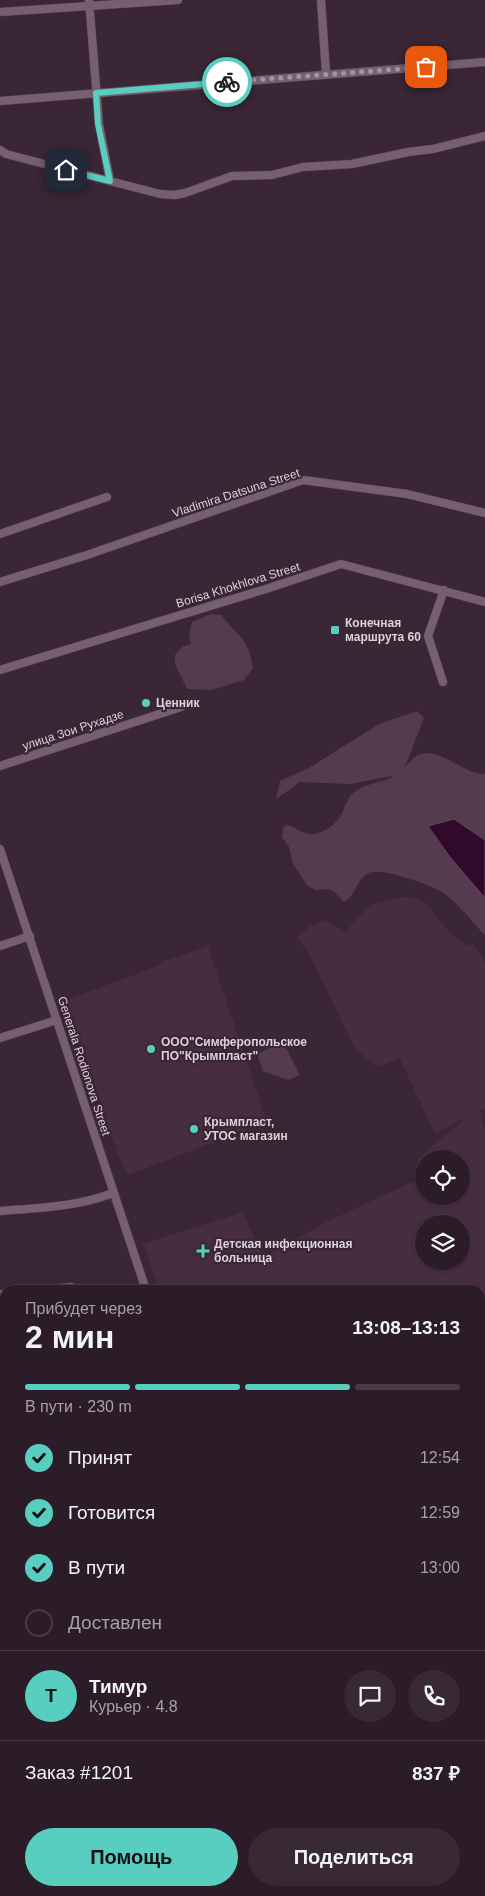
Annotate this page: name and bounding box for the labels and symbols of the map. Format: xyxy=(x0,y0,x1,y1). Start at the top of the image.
pin xyxy=(405,46,447,88)
courier xyxy=(202,57,252,107)
pin xyxy=(45,149,87,191)
street label: Vladimira Datsuna Street xyxy=(170,466,302,520)
street label: Borisa Khokhlova Street xyxy=(174,559,302,611)
place label: Конечная маршрута 60 xyxy=(345,616,421,644)
marker: Конечная маршрута 60 xyxy=(329,624,341,636)
place label: Ценник xyxy=(156,696,200,710)
marker: Ценник xyxy=(140,697,152,709)
street label: улица Зои Рухадзе xyxy=(20,707,126,753)
street label: Generala Rodionova Street xyxy=(55,995,113,1138)
place label: ООО"Симферопольское ПО"Крымпласт" xyxy=(161,1035,307,1063)
marker: ООО"Симферопольское ПО"Крымпласт" xyxy=(145,1043,157,1055)
place label: Крымпласт, УТОС магазин xyxy=(204,1115,288,1143)
marker: Крымпласт, УТОС магазин xyxy=(188,1123,200,1135)
place label: Детская инфекционная больница xyxy=(214,1237,353,1265)
marker: Детская инфекционная больница xyxy=(196,1244,210,1258)

